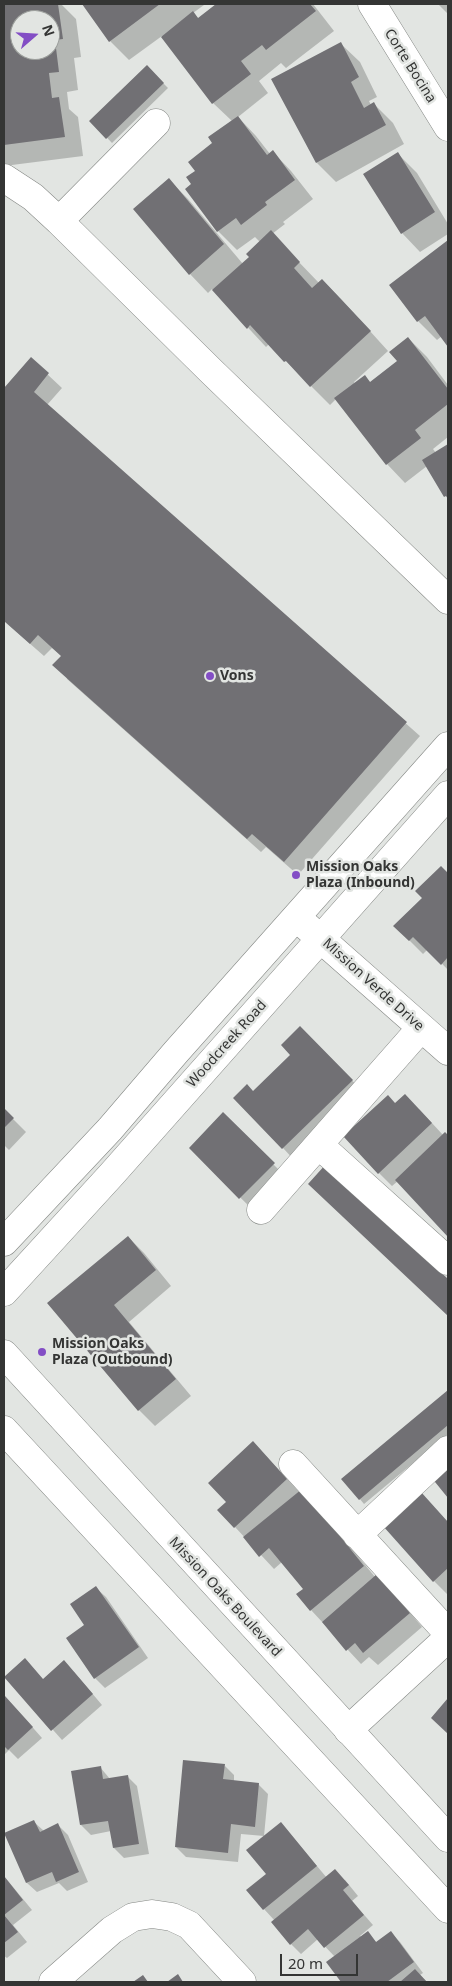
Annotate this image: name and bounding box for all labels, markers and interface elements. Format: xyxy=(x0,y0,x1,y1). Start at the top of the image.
north arrow xyxy=(10,10,60,60)
text: N xyxy=(38,22,60,39)
street label: Corte Bocina xyxy=(381,26,439,106)
place label: Vons xyxy=(220,668,254,684)
marker: Vons xyxy=(204,670,216,682)
place label: Mission Oaks Plaza (Inbound) xyxy=(306,859,415,892)
marker: Mission Oaks Plaza (Inbound) xyxy=(290,869,302,881)
street label: Mission Verde Drive xyxy=(319,935,427,1035)
street label: Woodcreek Road xyxy=(184,997,270,1091)
place label: Mission Oaks Plaza (Outbound) xyxy=(52,1336,173,1368)
marker: Mission Oaks Plaza (Outbound) xyxy=(36,1346,48,1358)
street label: Mission Oaks Boulevard xyxy=(165,1534,285,1660)
scale bar xyxy=(282,1944,360,1976)
text: 20 m xyxy=(288,1953,323,1973)

